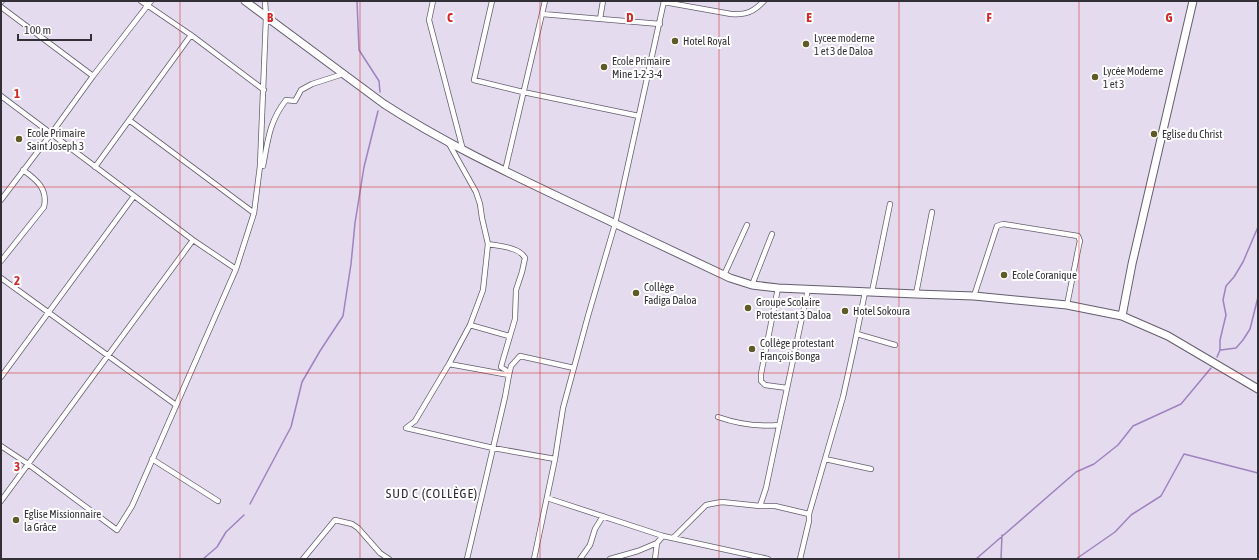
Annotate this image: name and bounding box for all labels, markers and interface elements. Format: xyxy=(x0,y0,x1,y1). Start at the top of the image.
text: B xyxy=(267,10,274,25)
text: C xyxy=(447,10,453,25)
text: D xyxy=(626,10,634,25)
text: E xyxy=(806,10,812,25)
text: F xyxy=(986,10,992,25)
text: G xyxy=(1166,10,1173,25)
scale bar xyxy=(18,16,91,42)
text: 100 m xyxy=(24,23,51,37)
place label: Lycee moderne 1 et 3 de Daloa xyxy=(814,32,875,57)
place label: Hotel Royal xyxy=(683,35,730,47)
marker: Hotel Royal xyxy=(670,36,680,46)
marker: Lycee moderne 1 et 3 de Daloa xyxy=(801,39,811,49)
place label: Ecole Primaire Mine 1-2-3-4 xyxy=(612,55,670,80)
marker: Ecole Primaire Mine 1-2-3-4 xyxy=(599,62,609,72)
place label: Lycée Moderne 1 et 3 xyxy=(1103,65,1163,90)
marker: Lycée Moderne 1 et 3 xyxy=(1090,72,1100,82)
text: 1 xyxy=(14,86,20,101)
place label: Ecole Primaire Saint Joseph 3 xyxy=(27,127,85,152)
place label: Eglise du Christ xyxy=(1162,128,1222,140)
marker: Eglise du Christ xyxy=(1149,129,1159,139)
marker: Ecole Primaire Saint Joseph 3 xyxy=(14,134,24,144)
place label: Ecole Coranique xyxy=(1012,269,1077,281)
marker: Ecole Coranique xyxy=(999,270,1009,280)
text: 2 xyxy=(14,273,20,288)
place label: Collège Fadiga Daloa xyxy=(644,281,697,306)
marker: Collège Fadiga Daloa xyxy=(631,288,641,298)
place label: Groupe Scolaire Protestant 3 Daloa xyxy=(756,296,831,321)
marker: Groupe Scolaire Protestant 3 Daloa xyxy=(743,303,753,313)
place label: Hotel Sokoura xyxy=(853,305,910,317)
marker: Hotel Sokoura xyxy=(840,306,850,316)
place label: Collège protestant François Bonga xyxy=(760,337,834,362)
marker: Collège protestant François Bonga xyxy=(747,344,757,354)
text: 3 xyxy=(14,459,20,474)
district label: SUD C (COLLÈGE) xyxy=(386,486,478,501)
place label: Eglise Missionnaire la Grâce xyxy=(24,508,101,533)
marker: Eglise Missionnaire la Grâce xyxy=(11,515,21,525)

